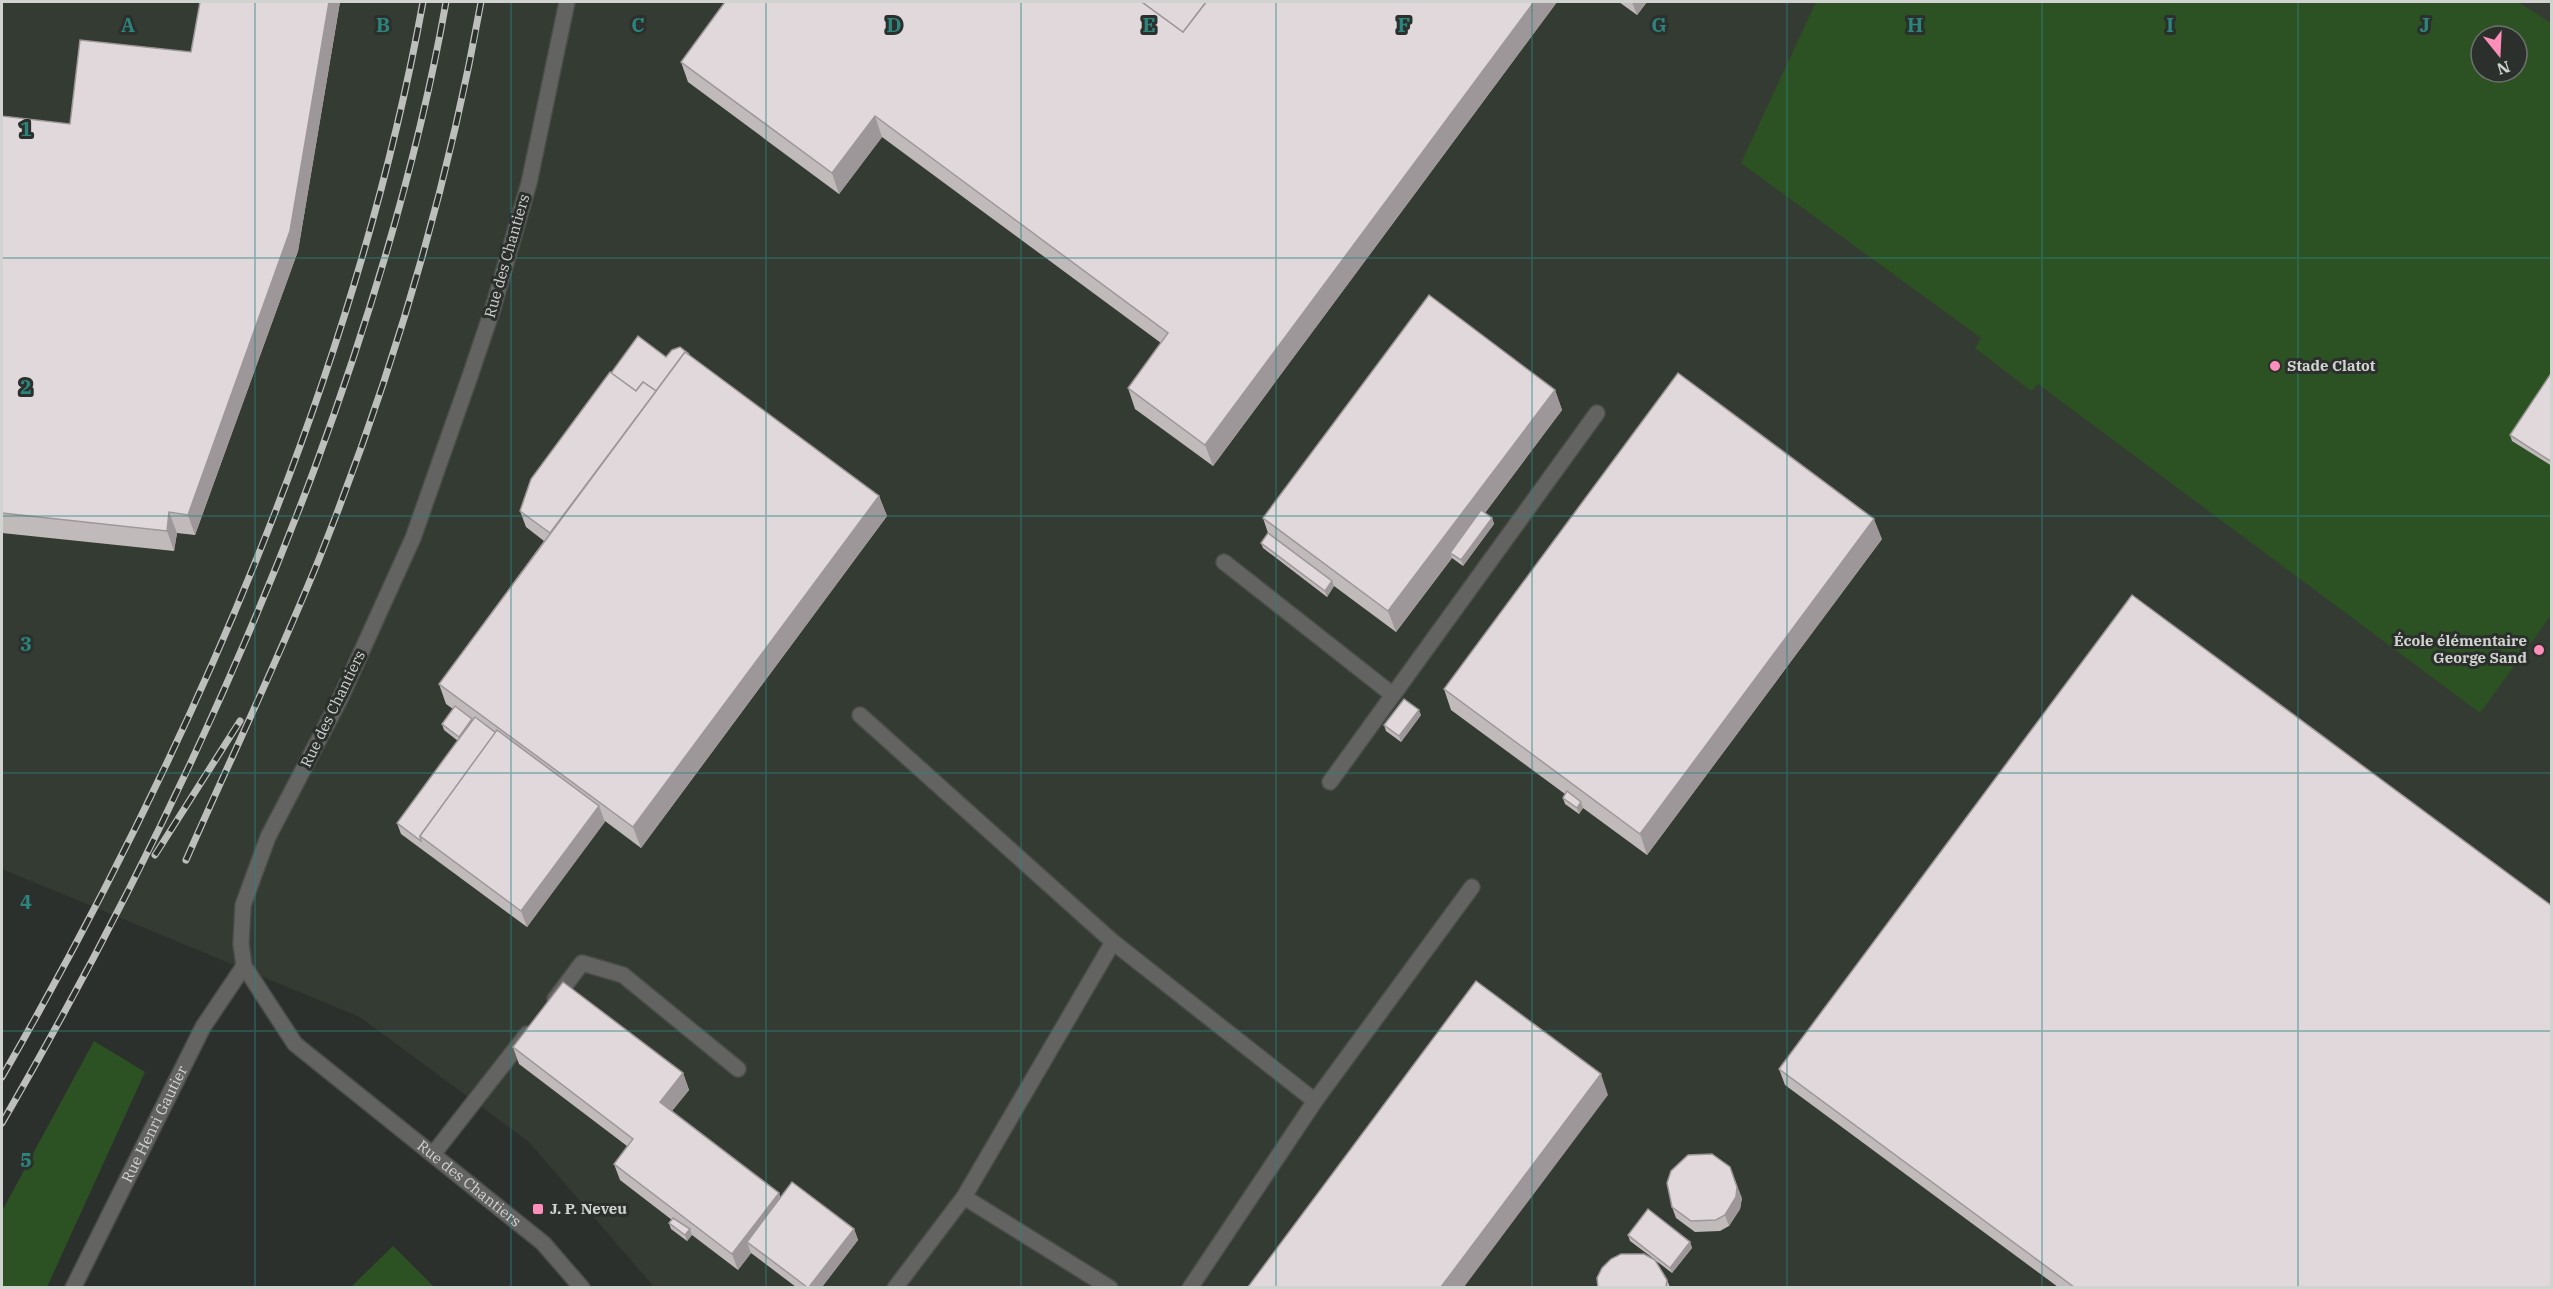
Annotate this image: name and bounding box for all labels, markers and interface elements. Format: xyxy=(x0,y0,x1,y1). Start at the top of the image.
text: A xyxy=(121,11,135,38)
text: B xyxy=(376,11,390,38)
text: C xyxy=(631,11,645,38)
text: D xyxy=(886,11,902,38)
text: E xyxy=(1142,11,1156,38)
text: F xyxy=(1398,11,1410,38)
text: G xyxy=(1651,11,1667,38)
text: H xyxy=(1907,11,1923,38)
text: I xyxy=(2166,11,2174,38)
text: J xyxy=(2420,11,2430,38)
north arrow xyxy=(2469,24,2529,84)
text: N xyxy=(2495,57,2513,80)
text: 1 xyxy=(20,115,32,142)
street label: Rue des Chantiers xyxy=(480,192,533,320)
place label: Stade Clatot xyxy=(2287,356,2376,375)
marker: Stade Clatot xyxy=(2268,359,2282,373)
text: 2 xyxy=(20,373,32,400)
text: 3 xyxy=(20,630,32,657)
place label: École élémentaire George Sand xyxy=(2394,631,2528,667)
marker: École élémentaire George Sand xyxy=(2532,643,2546,657)
street label: Rue des Chantiers xyxy=(296,647,369,770)
text: 4 xyxy=(20,888,32,915)
street label: Rue Henri Gautier xyxy=(117,1062,191,1186)
street label: Rue des Chantiers xyxy=(414,1136,525,1231)
text: 5 xyxy=(20,1146,32,1173)
place label: J. P. Neveu xyxy=(550,1199,627,1218)
marker: J. P. Neveu xyxy=(531,1202,545,1216)

